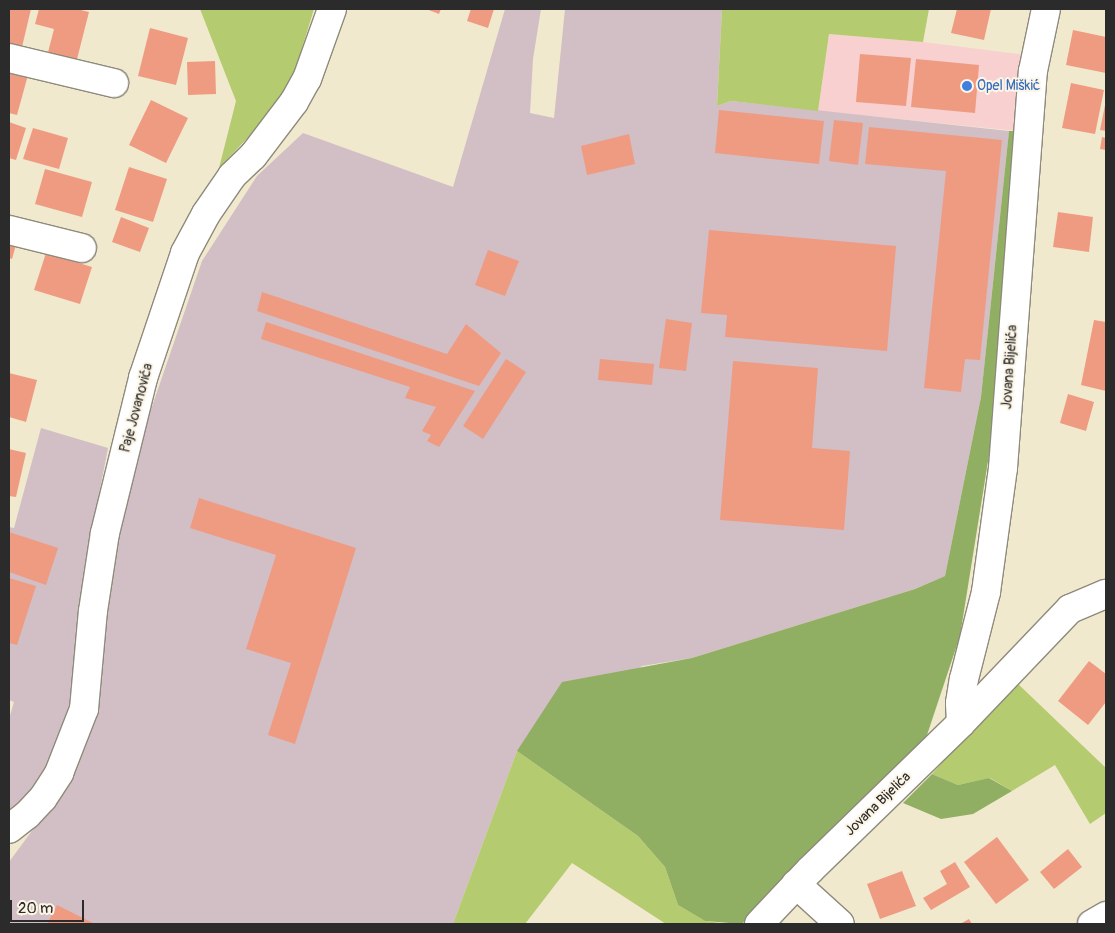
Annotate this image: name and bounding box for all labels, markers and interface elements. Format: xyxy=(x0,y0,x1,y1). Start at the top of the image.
place label: Opel Miškić xyxy=(977,78,1040,94)
marker: Opel Miškić xyxy=(961,80,973,92)
street label: Jovana Bijelića xyxy=(999,324,1021,410)
street label: Paje Jovanovića xyxy=(117,362,157,454)
street label: Jovana Bijelića xyxy=(842,769,914,839)
scale bar xyxy=(12,890,86,922)
text: 20 m xyxy=(18,899,53,918)

